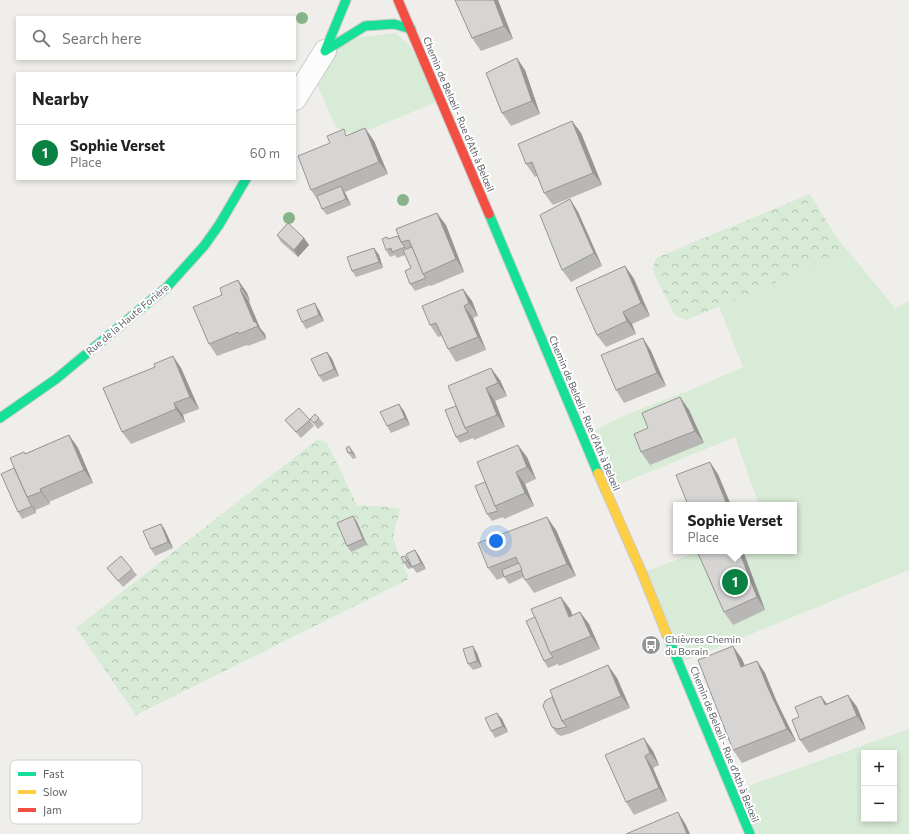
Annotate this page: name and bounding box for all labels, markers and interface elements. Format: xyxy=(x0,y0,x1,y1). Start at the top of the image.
search box xyxy=(16,16,296,60)
icon: search xyxy=(30,27,52,49)
text: Search here xyxy=(62,29,141,47)
street label: Chemin de Belœil - Rue d'Ath à Belœil xyxy=(421,35,497,193)
text: Nearby xyxy=(32,88,89,109)
text: Sophie Verset xyxy=(70,136,165,154)
text: 1 xyxy=(42,145,48,161)
text: 60 m xyxy=(250,145,280,161)
text: Place xyxy=(70,154,102,170)
street label: Rue de la Haute Forière xyxy=(83,281,171,357)
street label: Chemin de Belœil - Rue d'Ath à Belœil xyxy=(547,334,623,492)
popup xyxy=(673,502,797,554)
text: Sophie Verset xyxy=(687,511,783,529)
text: Place xyxy=(687,529,719,545)
your location xyxy=(486,531,506,551)
pin: 1 xyxy=(722,567,748,597)
place label: Chièvres Chemin du Borain xyxy=(665,633,741,657)
bus stop icon: Chièvres Chemin du Borain xyxy=(640,634,662,656)
street label: Chemin de Belœil - Rue d'Ath à Belœil xyxy=(688,664,762,824)
map controls xyxy=(861,750,897,822)
button: + xyxy=(861,750,897,786)
legend xyxy=(10,760,142,824)
text: Fast xyxy=(43,767,65,780)
text: Slow xyxy=(43,785,68,798)
button: − xyxy=(861,786,897,822)
text: Jam xyxy=(43,803,62,817)

